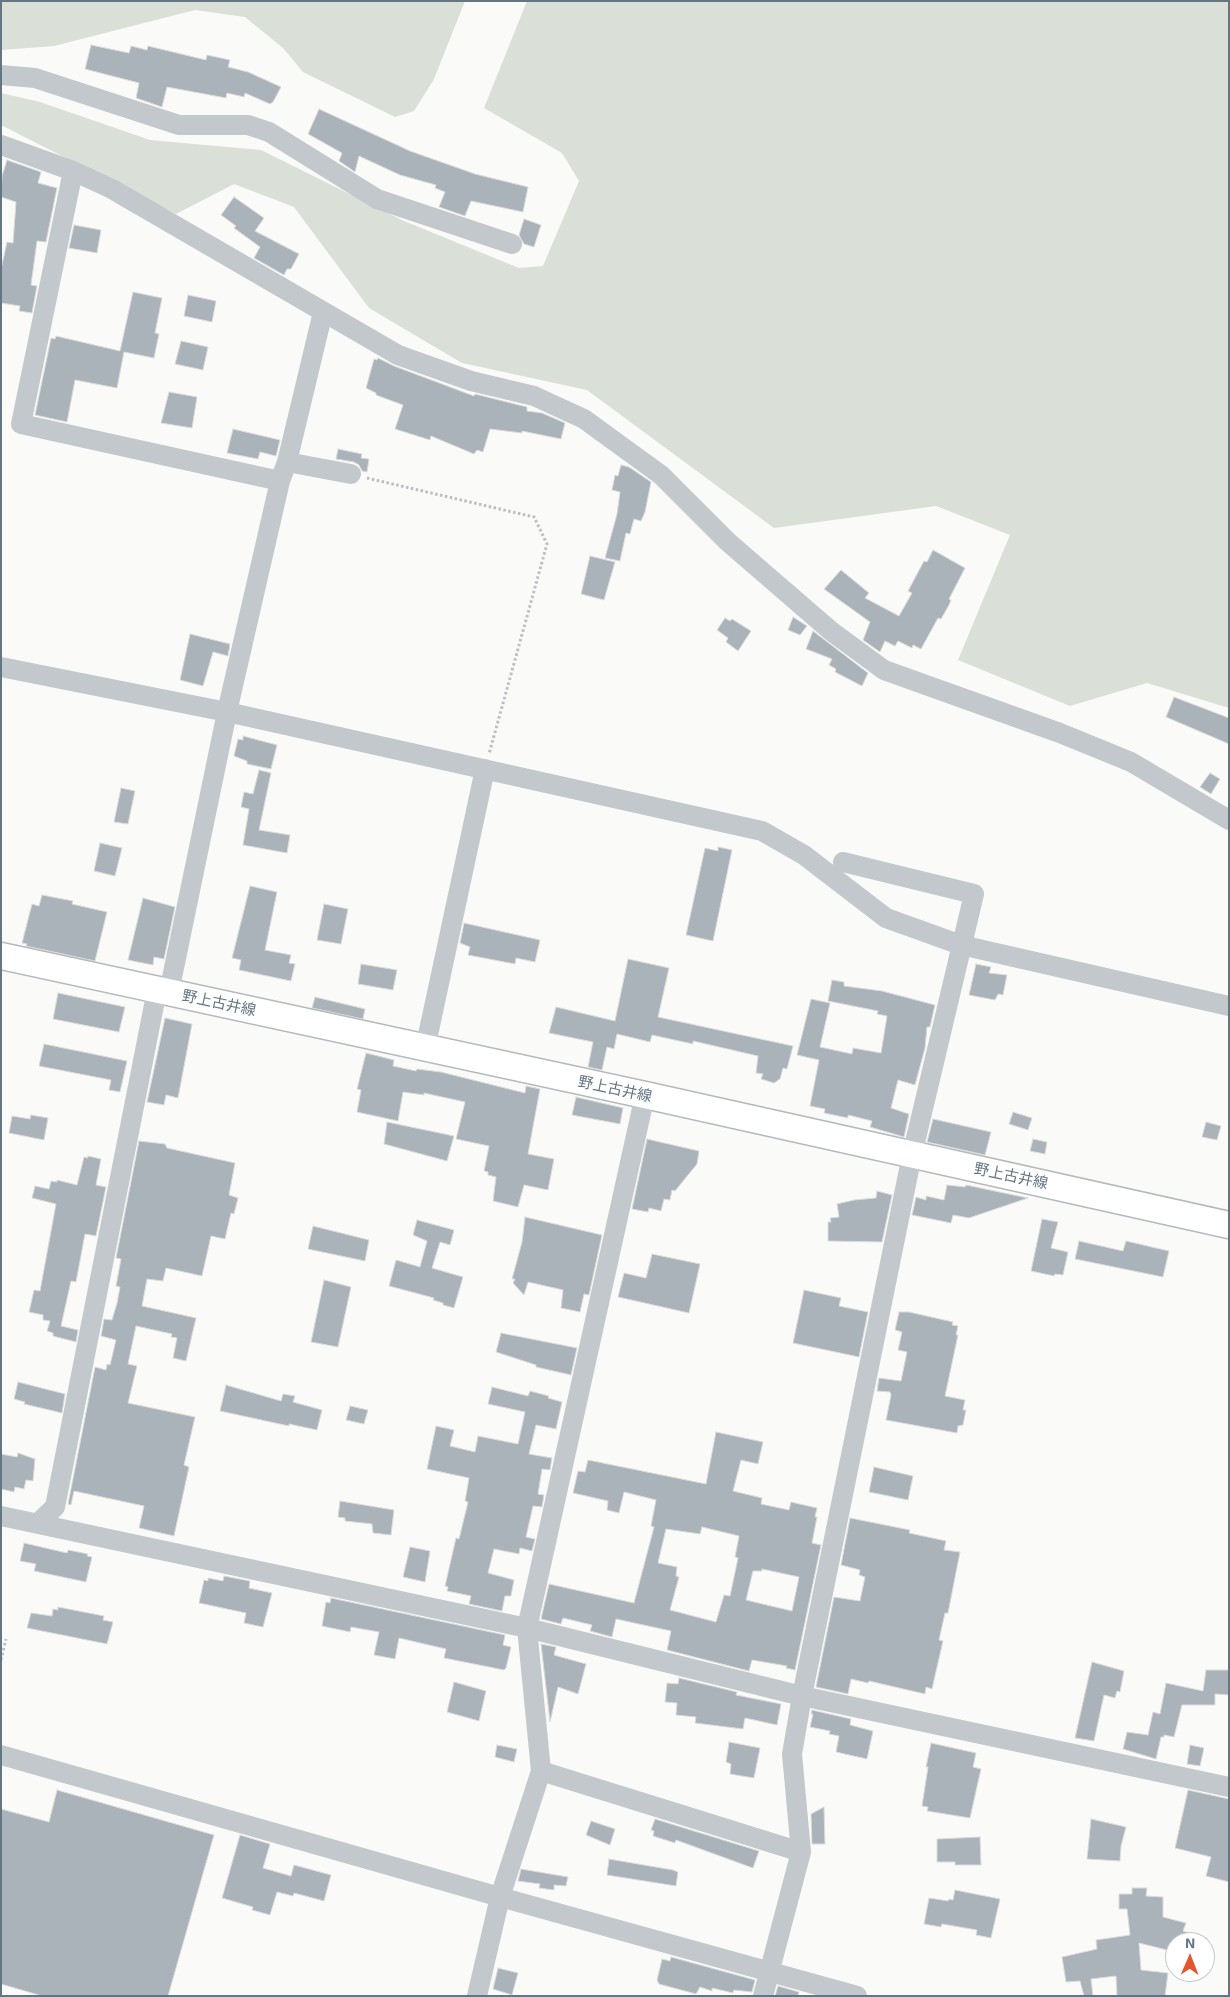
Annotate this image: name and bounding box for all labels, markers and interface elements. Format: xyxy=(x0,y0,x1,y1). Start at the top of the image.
street label: 野上古井線 xyxy=(180,986,258,1020)
street label: 野上古井線 xyxy=(576,1072,654,1106)
street label: 野上古井線 xyxy=(972,1159,1050,1193)
north arrow xyxy=(1165,1932,1215,1982)
text: N xyxy=(1185,1934,1195,1951)

